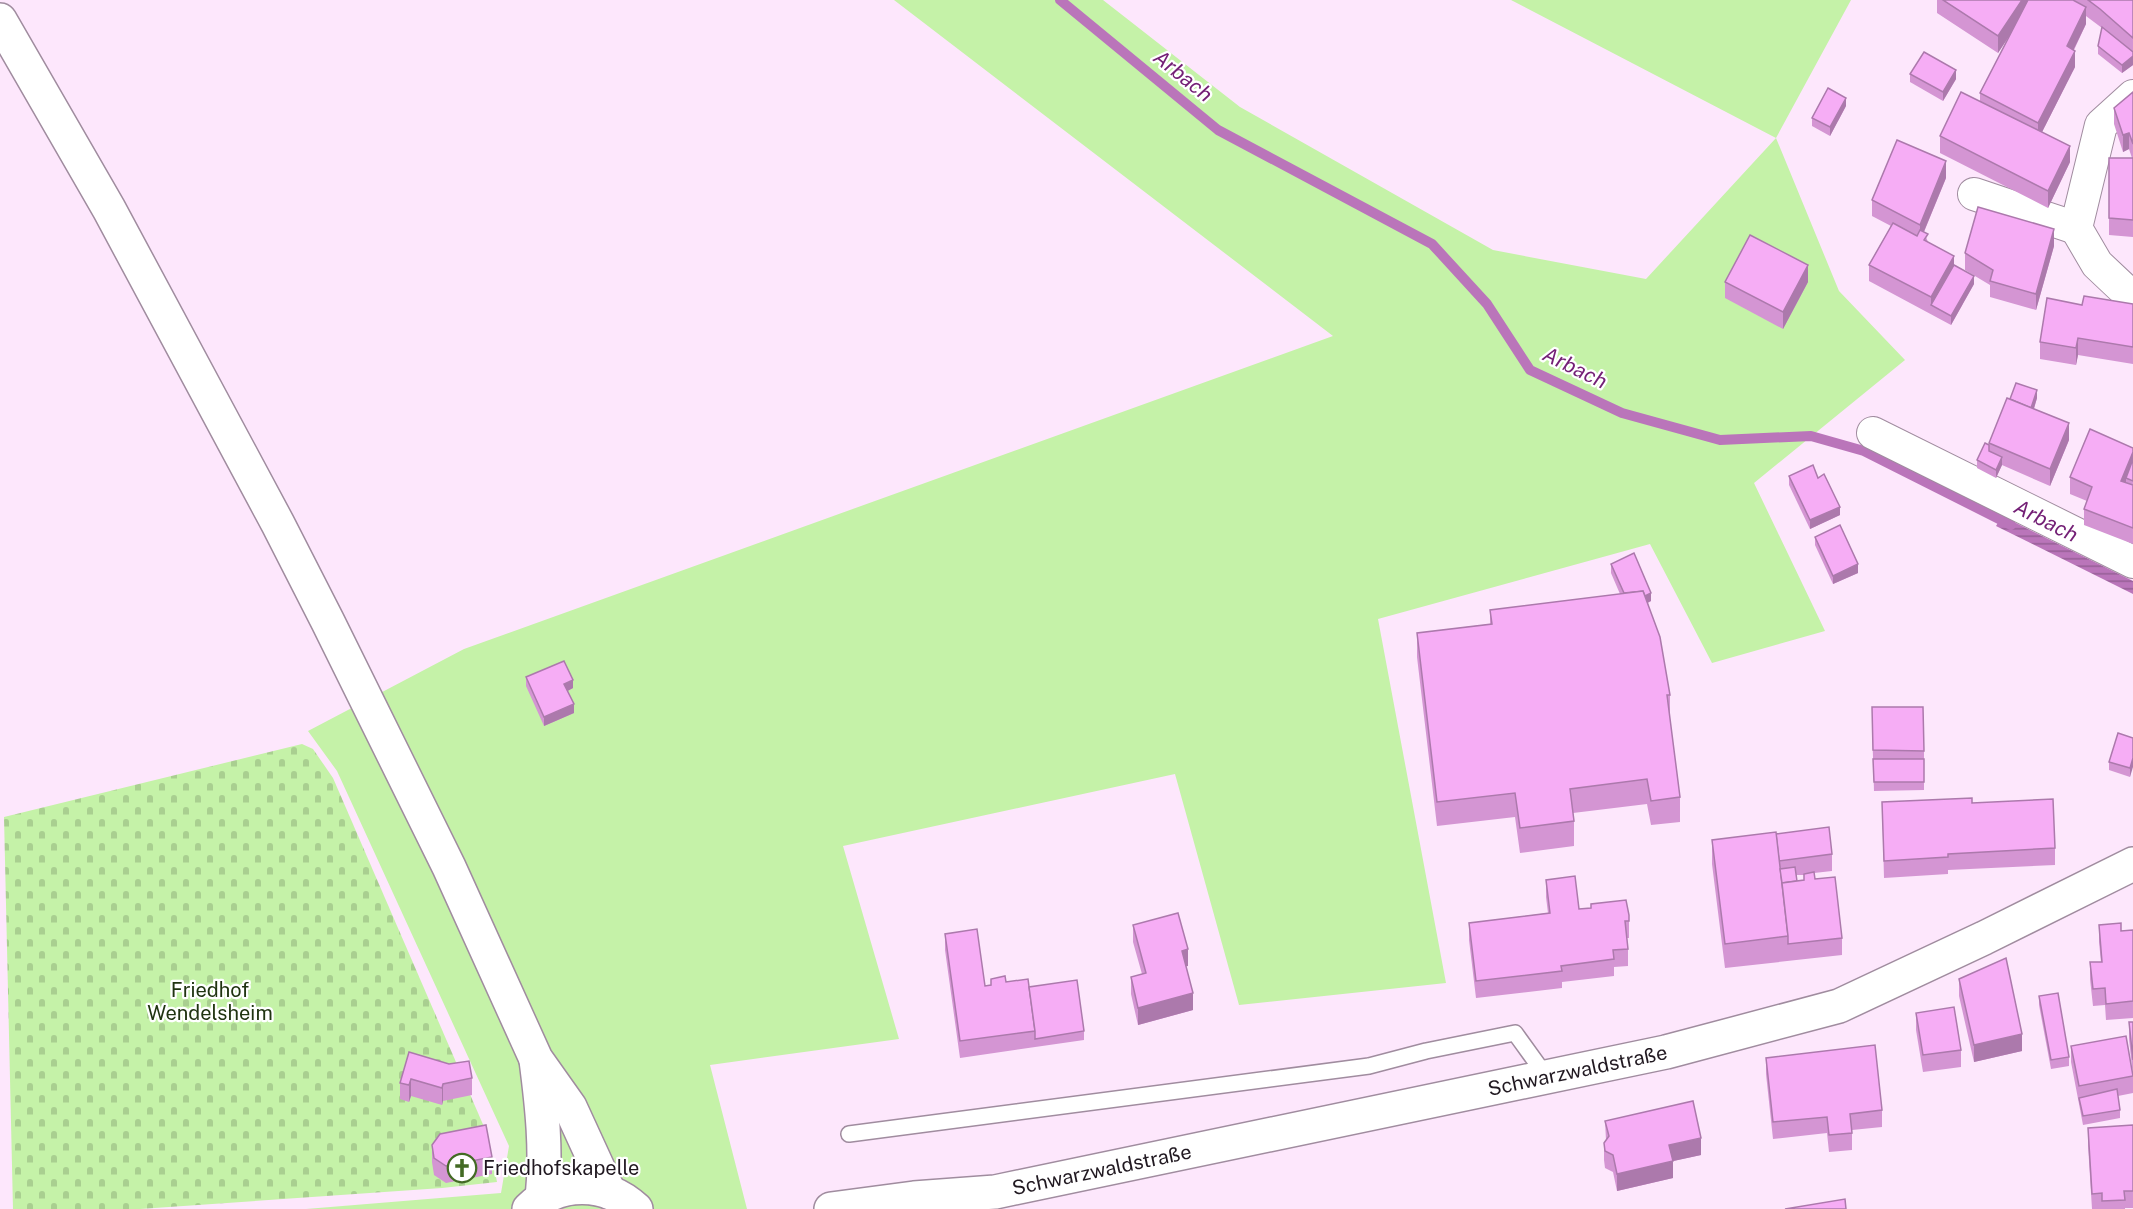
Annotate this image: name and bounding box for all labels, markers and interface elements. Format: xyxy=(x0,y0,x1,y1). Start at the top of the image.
water label: Arbach xyxy=(1149,44,1218,107)
water label: Arbach xyxy=(1539,341,1611,394)
water label: Arbach xyxy=(2010,494,2082,547)
park label: Friedhof Wendelsheim xyxy=(147,978,273,1025)
street label: Schwarzwaldstraße xyxy=(1486,1040,1669,1101)
street label: Schwarzwaldstraße xyxy=(1010,1139,1194,1200)
church icon: Friedhofskapelle xyxy=(446,1152,478,1184)
place label: Friedhofskapelle xyxy=(483,1156,639,1180)

